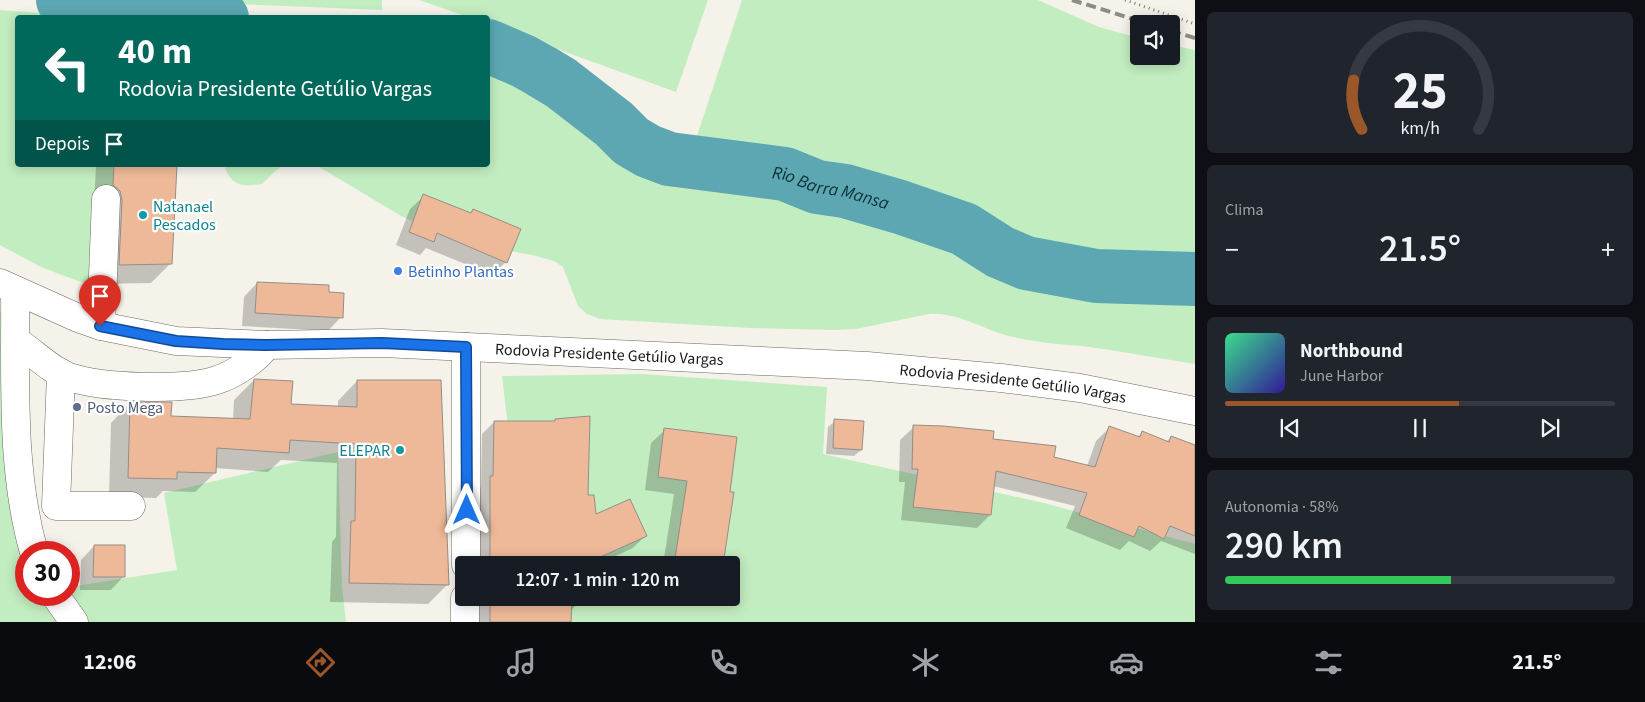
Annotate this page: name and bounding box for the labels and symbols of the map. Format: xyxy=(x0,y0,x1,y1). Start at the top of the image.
water label: Rio Barra Mansa xyxy=(771,160,892,216)
place label: Natanael Pescados xyxy=(153,196,216,236)
marker: Natanael Pescados xyxy=(137,209,149,221)
place label: Betinho Plantas xyxy=(408,261,514,283)
marker: Betinho Plantas xyxy=(392,265,404,277)
pin xyxy=(79,275,121,326)
street label: Rodovia Presidente Getúlio Vargas xyxy=(495,338,724,371)
street label: Rodovia Presidente Getúlio Vargas xyxy=(899,359,1128,409)
place label: Posto Mega xyxy=(87,397,163,419)
marker: Posto Mega xyxy=(71,401,83,413)
place label: ELEPAR xyxy=(339,440,390,462)
marker: ELEPAR xyxy=(394,444,406,456)
position arrow xyxy=(440,483,492,535)
speed limit sign: 30 xyxy=(15,541,80,606)

